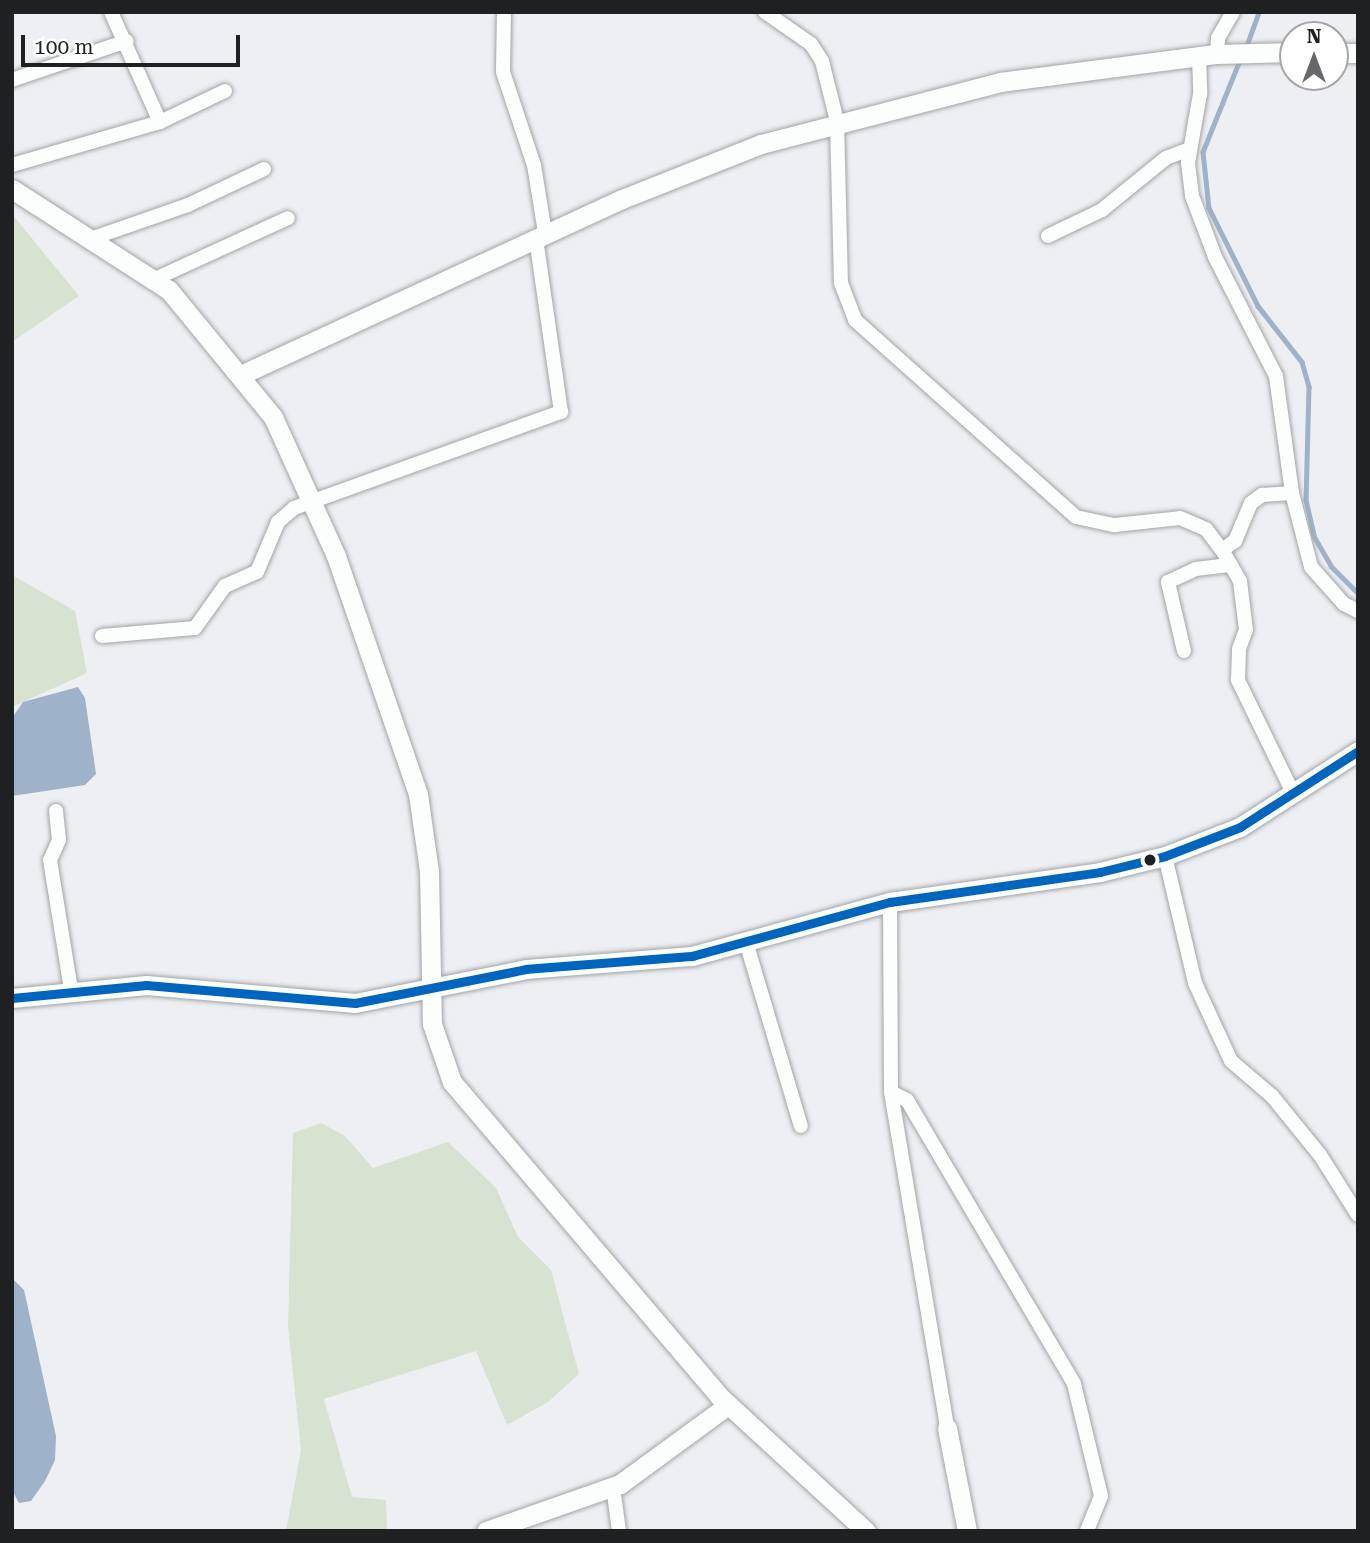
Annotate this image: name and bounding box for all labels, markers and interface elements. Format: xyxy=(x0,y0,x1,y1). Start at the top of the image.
scale bar xyxy=(24,21,243,65)
north arrow xyxy=(1279,21,1349,91)
text: N xyxy=(1307,25,1321,48)
text: 100 m xyxy=(34,35,94,59)
unlabelled marker xyxy=(1143,853,1157,867)

